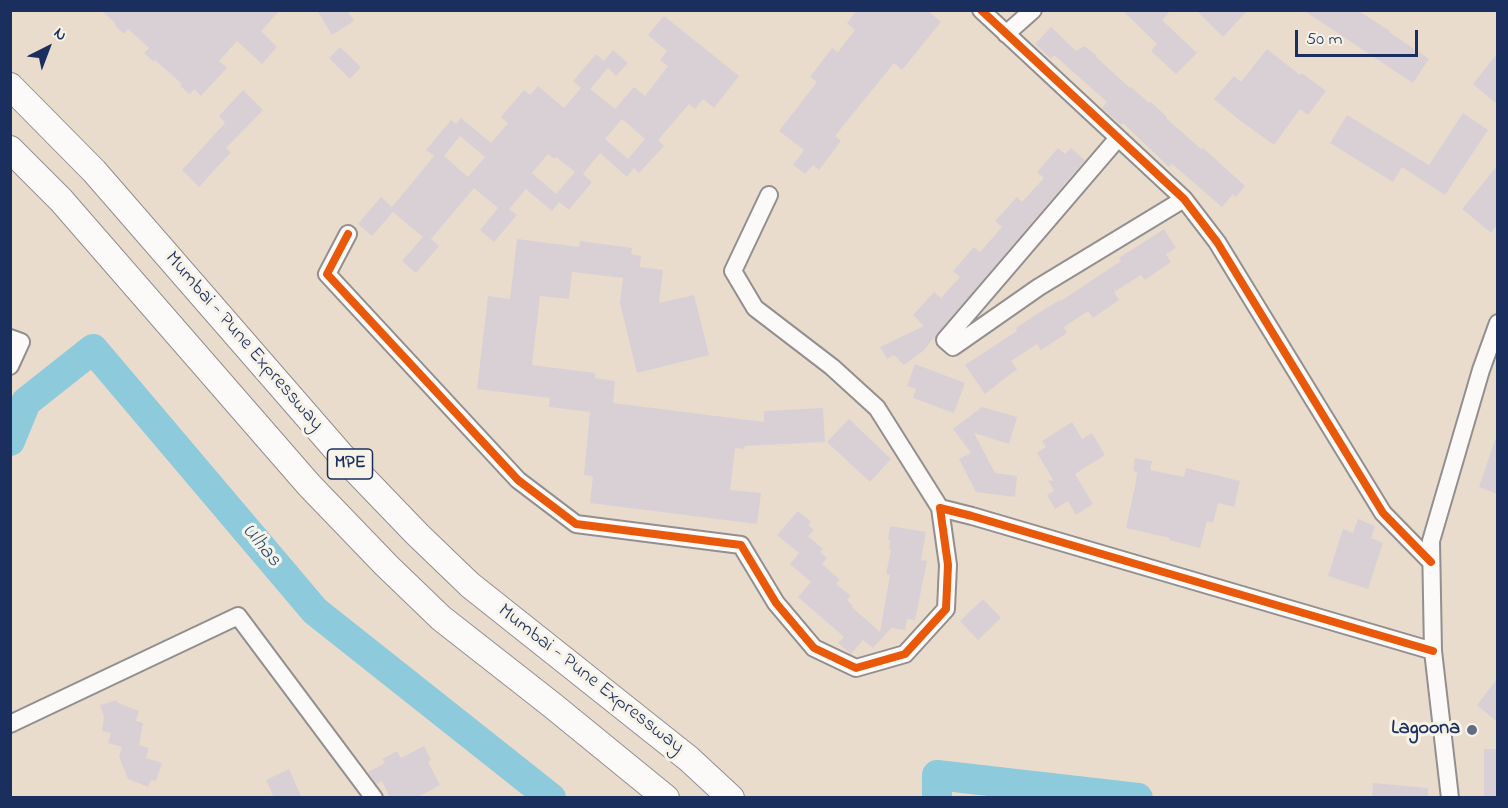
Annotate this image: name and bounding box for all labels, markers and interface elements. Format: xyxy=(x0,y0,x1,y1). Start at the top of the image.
north arrow xyxy=(18,18,78,78)
scale bar xyxy=(1298,18,1421,56)
text: N xyxy=(48,22,72,47)
text: 50 m xyxy=(1306,27,1343,53)
street label: Mumbai - Pune Expressway xyxy=(159,247,327,437)
road number: MPE xyxy=(328,449,372,479)
water label: Ulhas xyxy=(235,519,285,573)
street label: Mumbai - Pune Expressway xyxy=(492,600,688,760)
place label: Lagoona xyxy=(1391,718,1460,742)
marker: Lagoona xyxy=(1465,723,1479,737)

